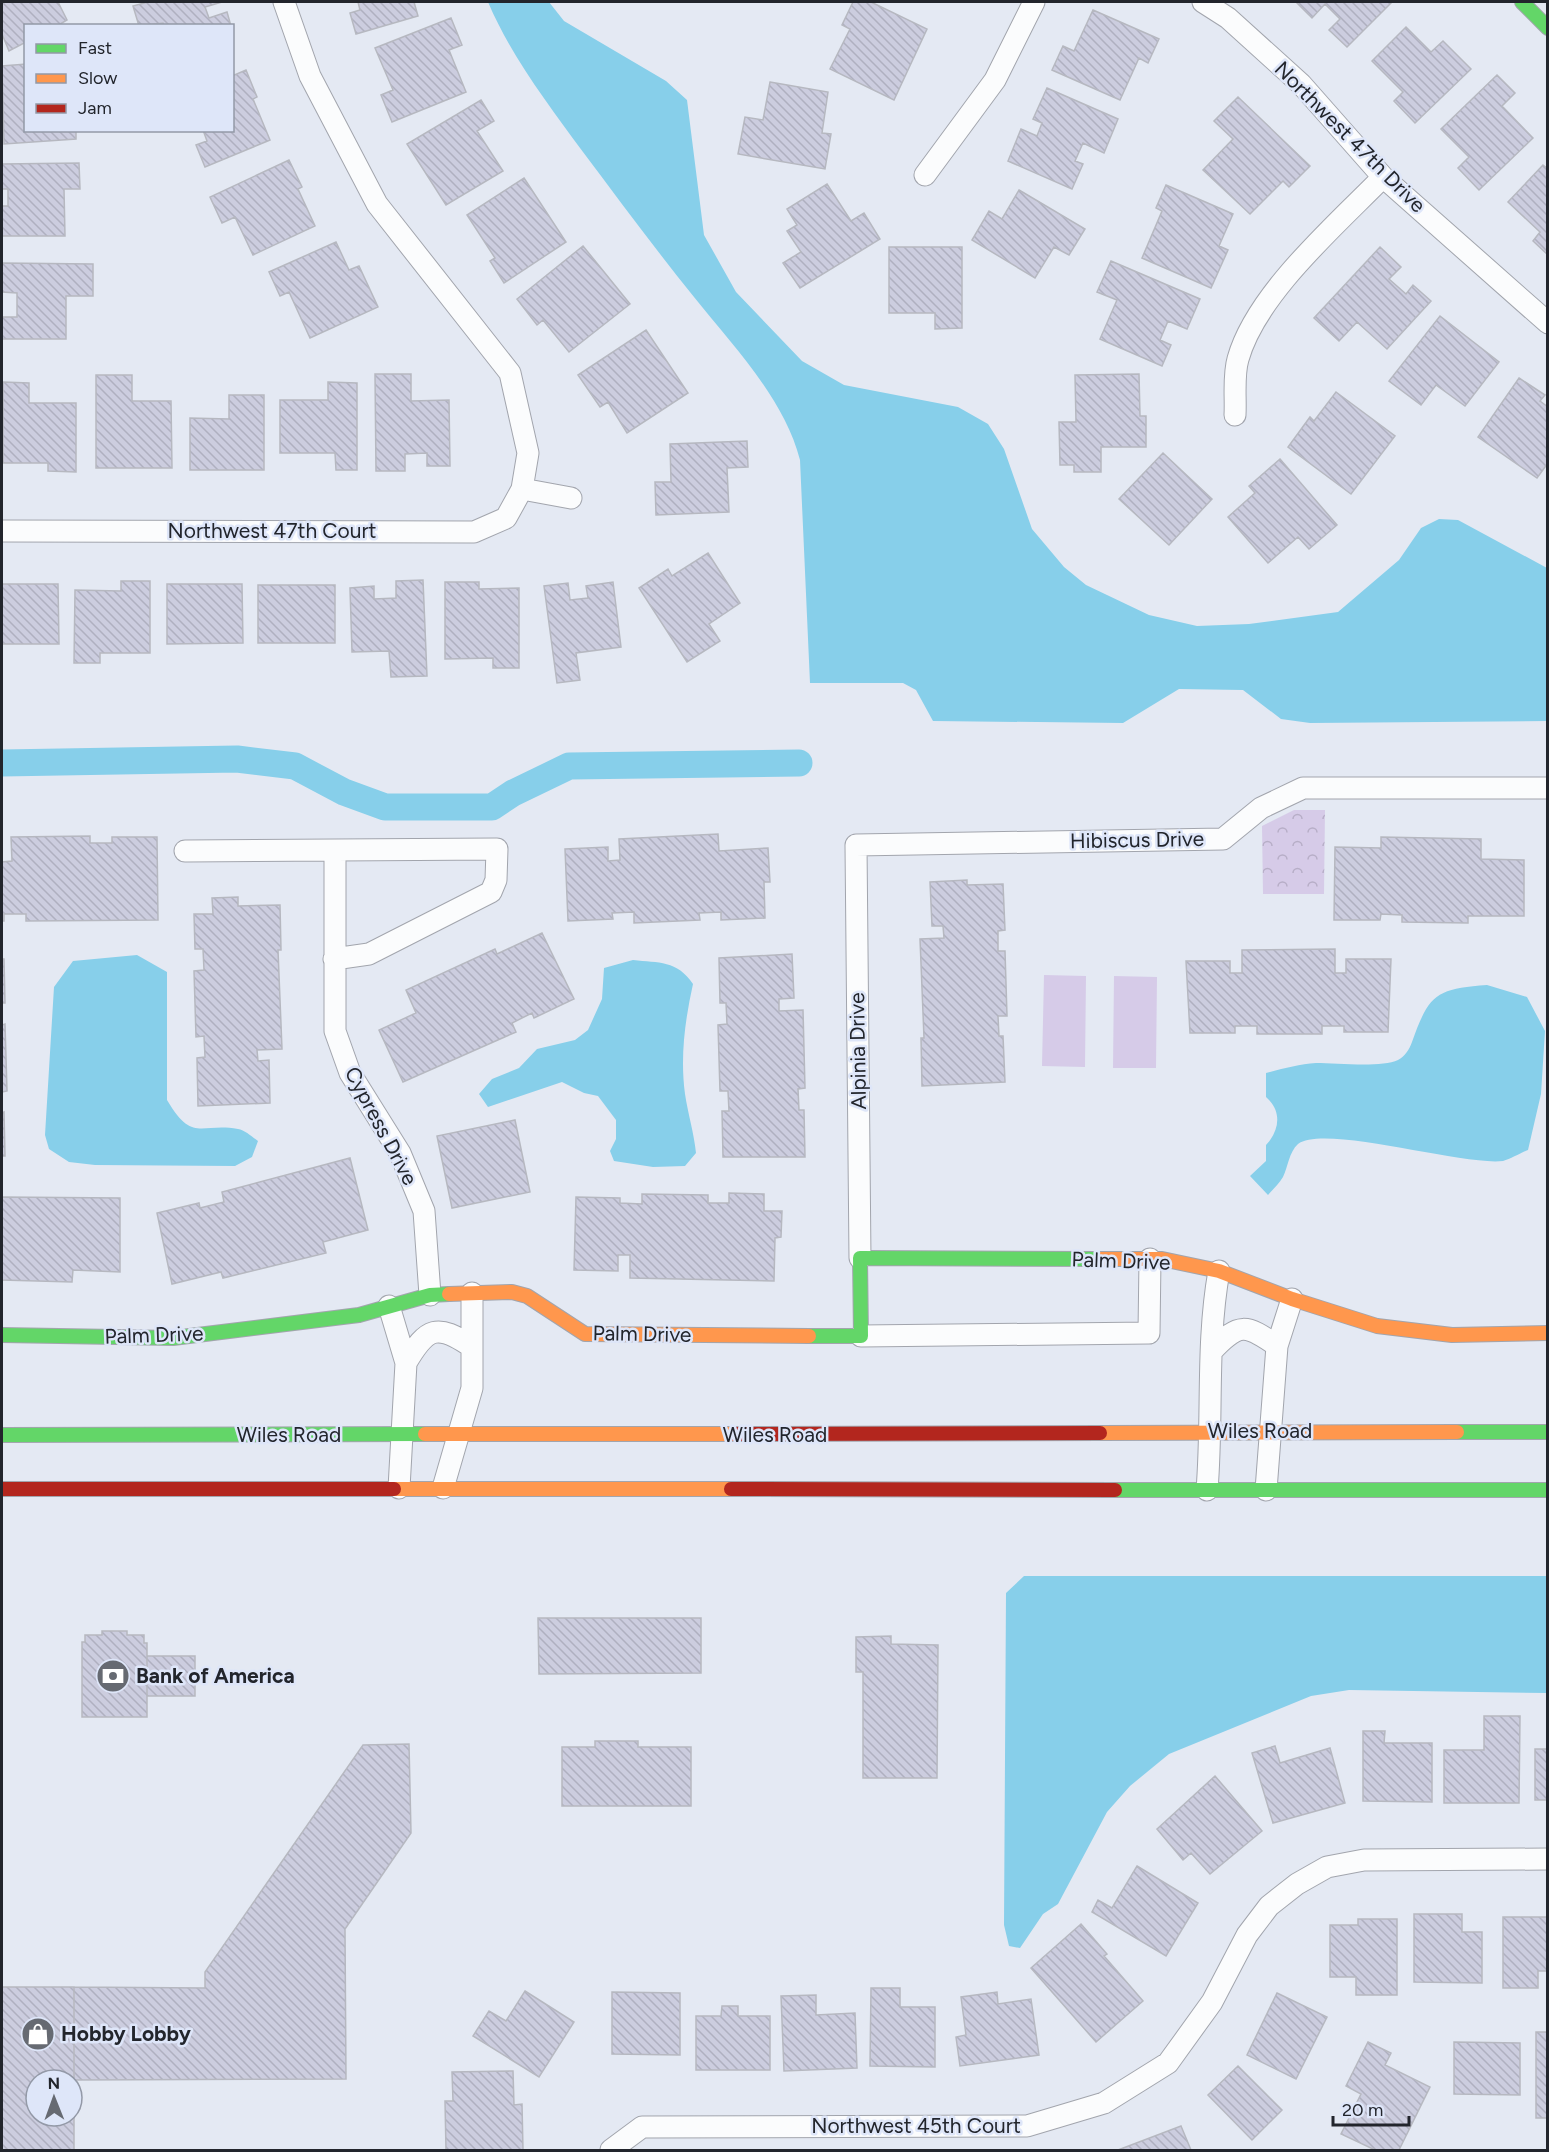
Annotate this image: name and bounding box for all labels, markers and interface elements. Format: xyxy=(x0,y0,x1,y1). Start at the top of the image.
legend xyxy=(24,24,234,132)
text: Fast xyxy=(78,37,112,59)
street label: Northwest 47th Drive xyxy=(1270,56,1431,217)
text: Slow xyxy=(78,67,117,89)
text: Jam xyxy=(78,97,112,119)
street label: Northwest 47th Court xyxy=(168,518,376,543)
street label: Hibiscus Drive xyxy=(1070,826,1204,853)
street label: Alpinia Drive xyxy=(844,992,871,1110)
street label: Cypress Drive xyxy=(340,1062,423,1189)
street label: Palm Drive xyxy=(1071,1246,1171,1275)
street label: Palm Drive xyxy=(104,1320,204,1349)
street label: Palm Drive xyxy=(592,1320,692,1347)
street label: Wiles Road xyxy=(1208,1418,1312,1443)
street label: Wiles Road xyxy=(237,1422,341,1447)
street label: Wiles Road xyxy=(723,1422,827,1447)
bank icon: Bank of America xyxy=(95,1658,131,1694)
place label: Bank of America xyxy=(136,1663,295,1688)
shop icon: Hobby Lobby xyxy=(20,2016,56,2052)
place label: Hobby Lobby xyxy=(61,2021,192,2046)
north arrow xyxy=(24,2068,84,2128)
text: N xyxy=(47,2074,60,2093)
scale bar xyxy=(1333,2089,1410,2127)
text: 20 m xyxy=(1342,2099,1383,2121)
street label: Northwest 45th Court xyxy=(811,2113,1021,2138)

